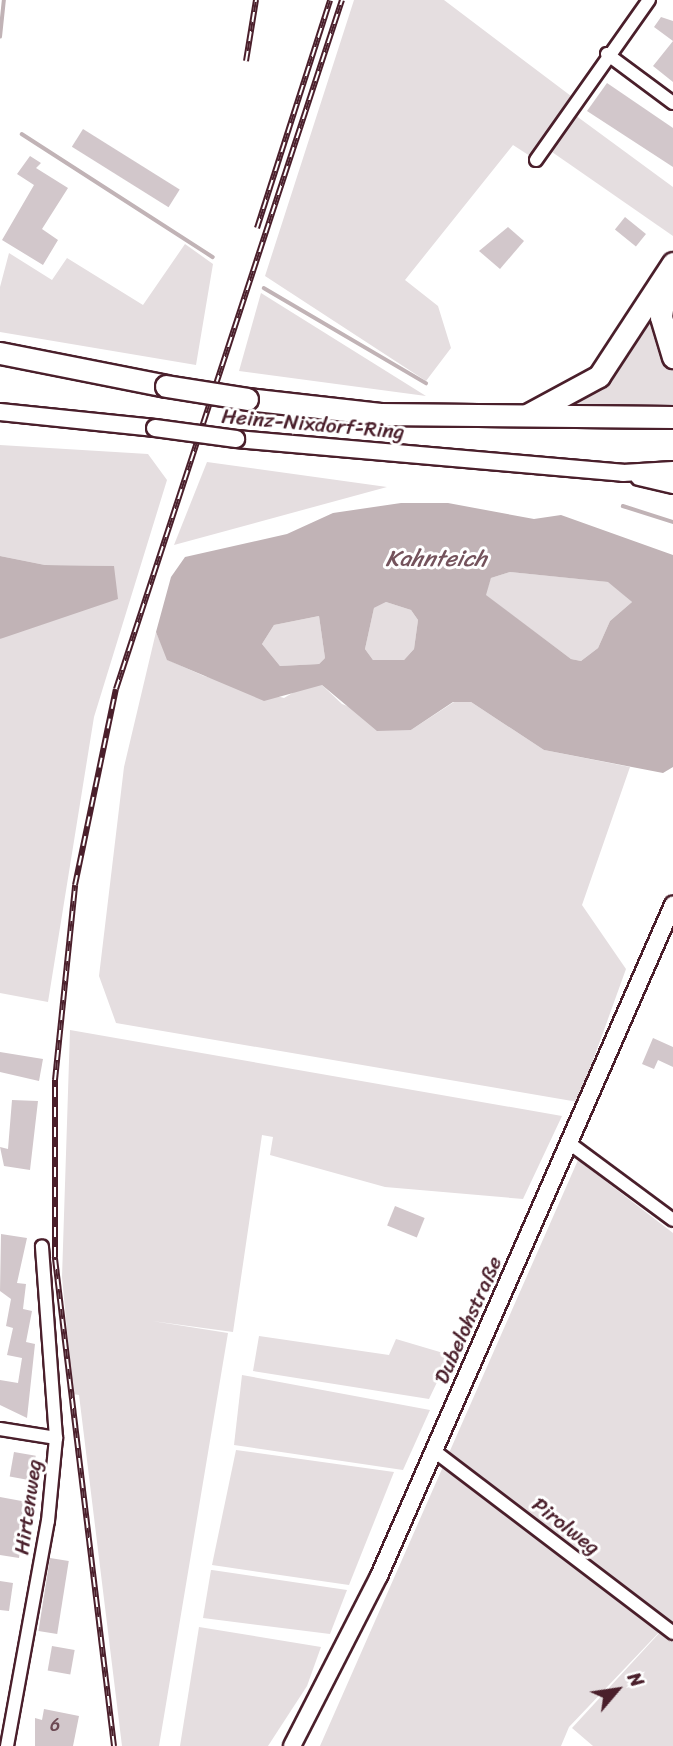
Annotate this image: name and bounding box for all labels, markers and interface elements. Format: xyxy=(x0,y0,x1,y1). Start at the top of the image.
street label: Heinz-Nixdorf-Ring xyxy=(221,403,405,445)
water label: Kahnteich xyxy=(386,545,486,573)
street label: Dubelohstraße xyxy=(429,1252,507,1388)
street label: Hirtenweg xyxy=(9,1458,47,1556)
street label: Pirolweg xyxy=(527,1492,605,1560)
north arrow xyxy=(582,1655,652,1725)
text: N xyxy=(618,1666,653,1693)
house number: 6 xyxy=(50,1714,60,1736)

